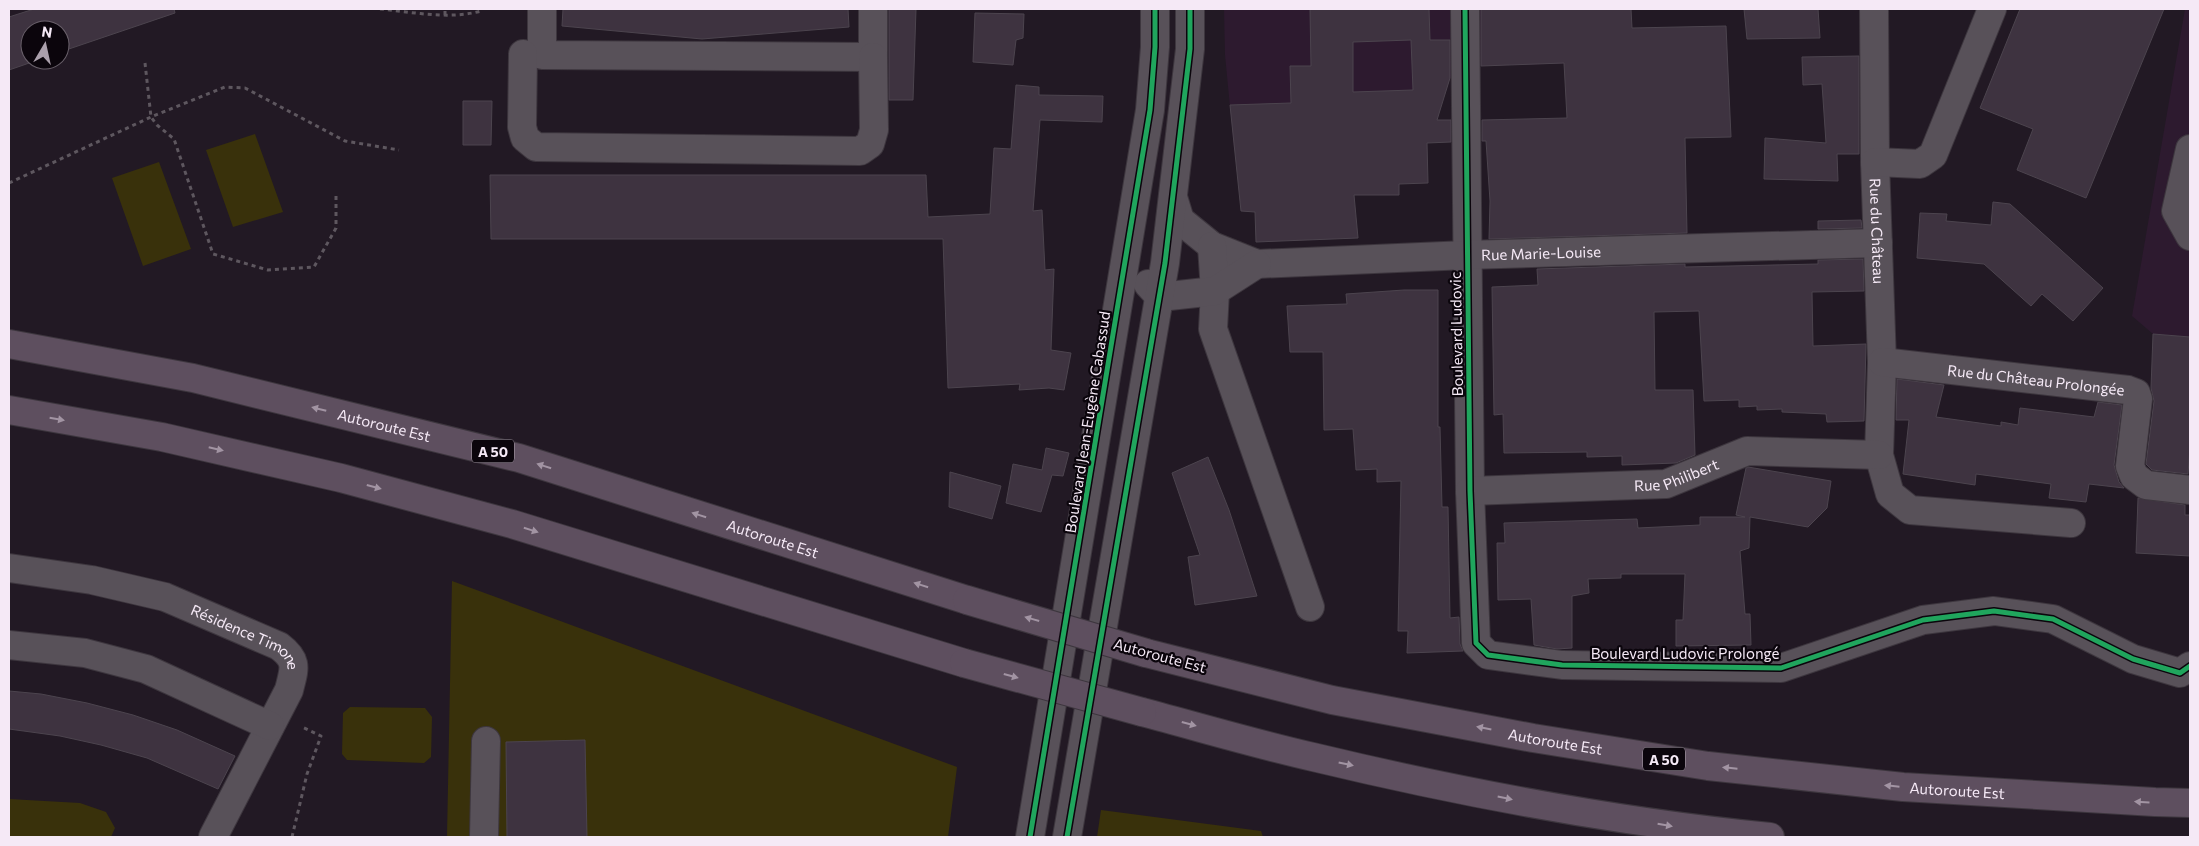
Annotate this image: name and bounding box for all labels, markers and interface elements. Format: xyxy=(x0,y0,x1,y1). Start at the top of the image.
north arrow xyxy=(20,20,70,70)
text: N xyxy=(41,22,54,41)
street label: Rue du Château xyxy=(1867,178,1888,284)
street label: Rue Marie-Louise xyxy=(1481,242,1601,264)
street label: Boulevard Ludovic xyxy=(1446,272,1466,396)
street label: Boulevard Jean-Eugène Cabassud xyxy=(1061,310,1113,534)
street label: Rue du Château Prolongée xyxy=(1946,361,2126,399)
one-way arrow xyxy=(311,405,326,413)
street label: Autoroute Est xyxy=(336,405,433,445)
one-way arrow xyxy=(49,415,65,423)
road number: A 50 xyxy=(472,440,514,462)
one-way arrow xyxy=(209,445,224,453)
street label: Rue Philibert xyxy=(1634,455,1721,494)
one-way arrow xyxy=(537,461,552,469)
one-way arrow xyxy=(367,483,382,491)
one-way arrow xyxy=(691,510,706,518)
street label: Autoroute Est xyxy=(725,515,821,561)
one-way arrow xyxy=(524,527,539,535)
one-way arrow xyxy=(913,581,928,589)
street label: Résidence Timone xyxy=(188,600,303,671)
one-way arrow xyxy=(1024,615,1039,623)
street label: Autoroute Est xyxy=(1112,634,1208,676)
street label: Boulevard Ludovic Prolongé xyxy=(1591,644,1779,662)
one-way arrow xyxy=(1003,672,1018,680)
one-way arrow xyxy=(1181,721,1196,729)
one-way arrow xyxy=(1475,724,1491,732)
street label: Autoroute Est xyxy=(1507,724,1604,758)
road number: A 50 xyxy=(1643,748,1685,771)
one-way arrow xyxy=(1339,760,1354,768)
one-way arrow xyxy=(1722,764,1738,772)
street label: Autoroute Est xyxy=(1909,778,2005,802)
one-way arrow xyxy=(1884,782,1900,790)
one-way arrow xyxy=(1498,794,1513,802)
one-way arrow xyxy=(2133,797,2149,805)
one-way arrow xyxy=(1658,822,1674,830)

